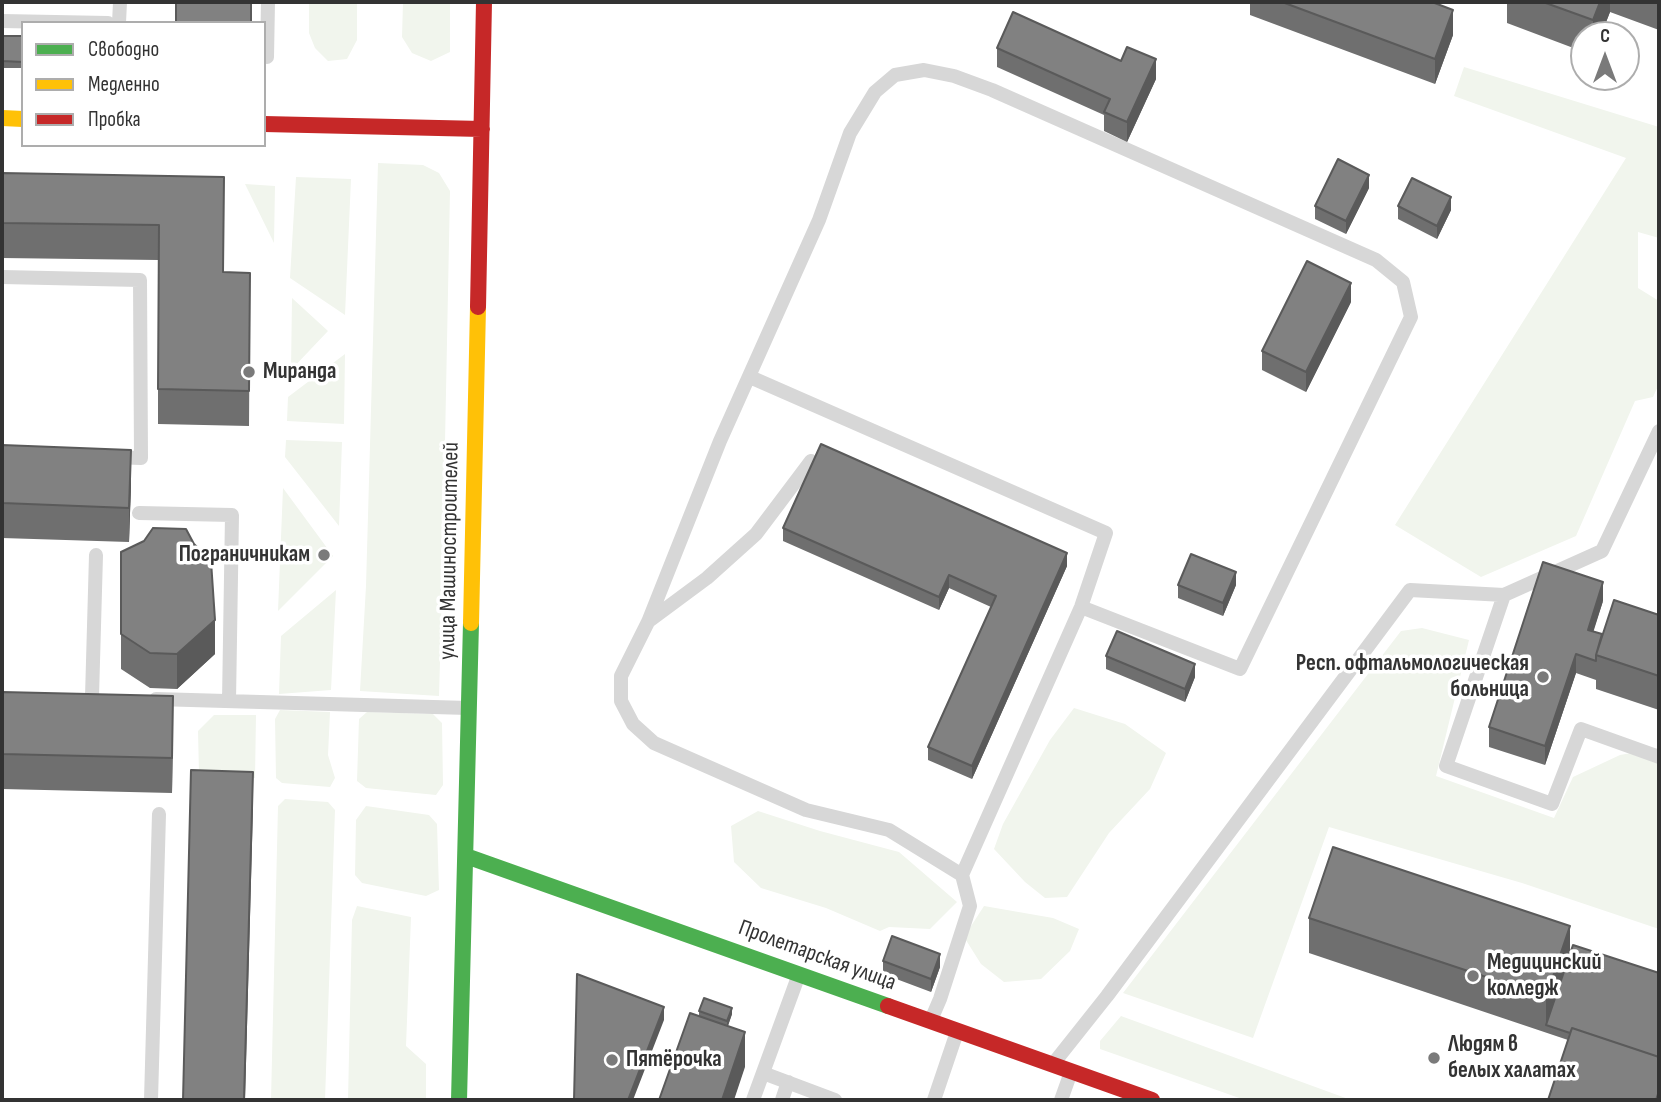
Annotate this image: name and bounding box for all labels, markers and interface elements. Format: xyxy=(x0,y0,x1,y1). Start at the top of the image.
legend xyxy=(21,21,266,147)
north arrow xyxy=(1570,21,1640,91)
text: С xyxy=(1600,25,1610,48)
text: Свободно xyxy=(88,37,159,62)
text: Медленно xyxy=(88,72,160,97)
text: Пробка xyxy=(88,107,141,132)
place label: Миранда xyxy=(263,358,336,386)
marker: Миранда xyxy=(241,364,257,380)
street label: улица Машиностроителей xyxy=(434,442,466,660)
place label: Пограничникам xyxy=(179,541,310,569)
marker: Пограничникам xyxy=(316,547,332,563)
place label: Респ. офтальмологическая больница xyxy=(1296,650,1529,704)
marker: Респ. офтальмологическая больница xyxy=(1535,669,1551,685)
street label: Пролетарская улица xyxy=(735,915,899,997)
place label: Медицинский колледж xyxy=(1487,949,1601,1003)
marker: Медицинский колледж xyxy=(1465,968,1481,984)
place label: Людям в белых халатах xyxy=(1448,1031,1576,1085)
place label: Пятёрочка xyxy=(626,1046,722,1074)
marker: Людям в белых халатах xyxy=(1426,1050,1442,1066)
marker: Пятёрочка xyxy=(604,1052,620,1068)

